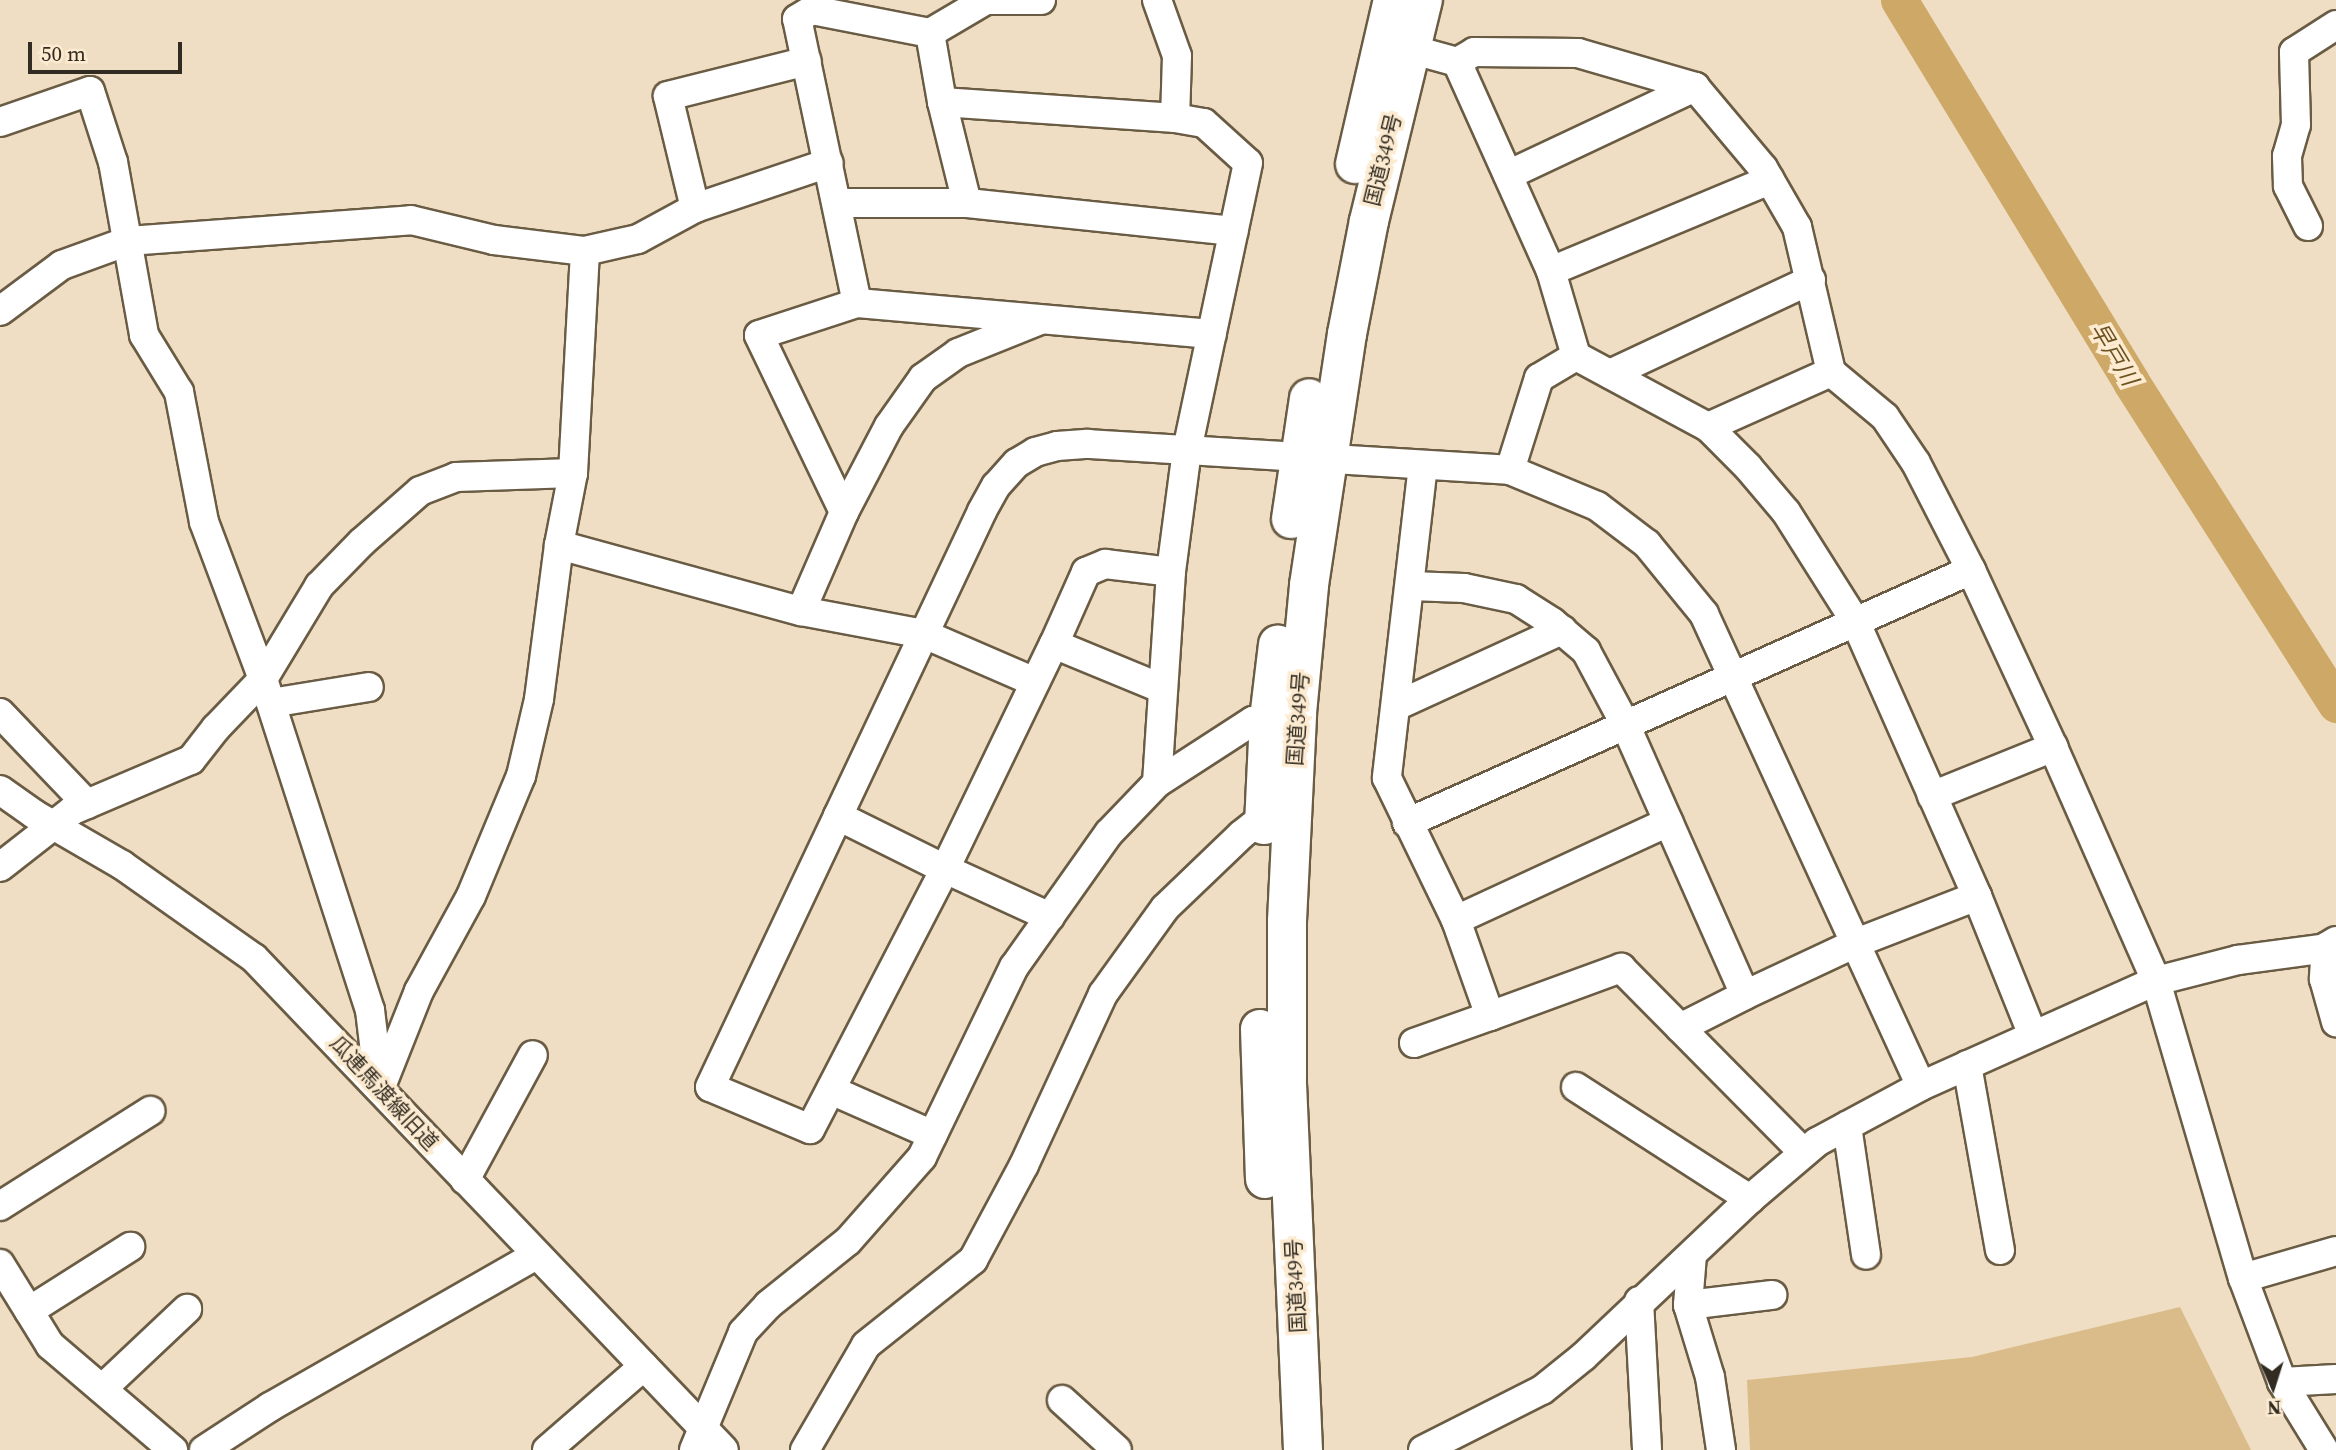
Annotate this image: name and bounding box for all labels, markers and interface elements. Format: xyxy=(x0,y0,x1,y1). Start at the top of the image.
scale bar xyxy=(32,28,186,72)
text: 50 m xyxy=(41,39,86,68)
street label: 国道349号 xyxy=(1359,111,1407,209)
water label: 早戸川 xyxy=(2084,317,2144,391)
street label: 国道349号 xyxy=(1282,671,1314,767)
street label: 瓜連馬渡線旧道 xyxy=(325,1031,443,1155)
street label: 国道349号 xyxy=(1281,1238,1311,1334)
north arrow xyxy=(2238,1352,2308,1422)
text: N xyxy=(2267,1395,2282,1421)

